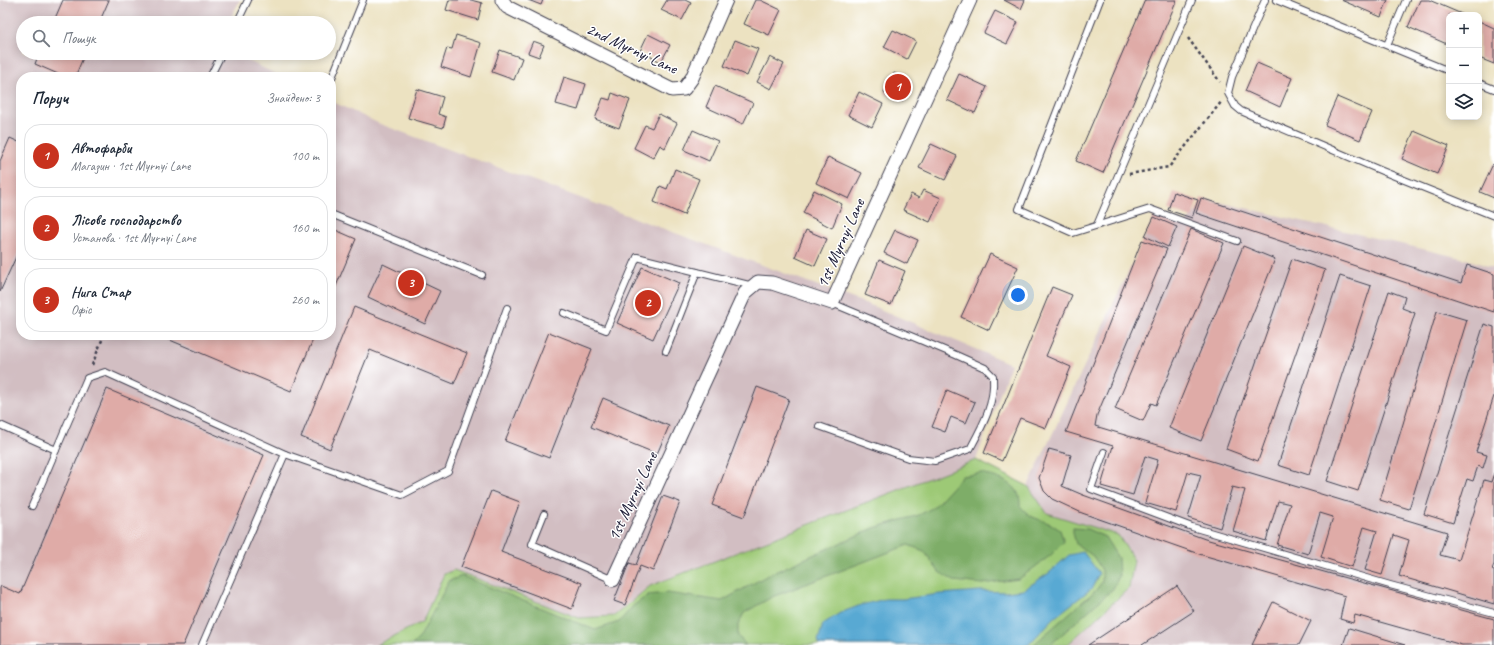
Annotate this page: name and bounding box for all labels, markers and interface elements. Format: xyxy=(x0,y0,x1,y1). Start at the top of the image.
map controls xyxy=(1446,12,1482,120)
button: + xyxy=(1446,12,1482,48)
search box xyxy=(16,16,336,60)
street label: 2nd Myrnyi Lane xyxy=(583,18,682,79)
icon: search xyxy=(30,27,52,49)
text: Пошук xyxy=(62,29,95,48)
button: − xyxy=(1446,48,1482,84)
pin: 1 xyxy=(885,72,911,102)
button: layers xyxy=(1446,84,1482,120)
text: Поруч xyxy=(32,88,68,109)
text: Знайдено: 3 xyxy=(266,90,320,106)
text: Автофарби xyxy=(71,139,131,158)
text: 1 xyxy=(43,148,49,164)
text: 100 m xyxy=(291,148,319,164)
text: Магазин · 1st Myrnyi Lane xyxy=(71,158,191,174)
street label: 1st Myrnyi Lane xyxy=(811,194,870,291)
text: Лісове господарство xyxy=(71,211,181,230)
text: 2 xyxy=(43,220,49,236)
text: 160 m xyxy=(291,220,319,236)
text: Установа · 1st Myrnyi Lane xyxy=(71,230,196,246)
pin: 3 xyxy=(398,268,424,298)
text: Нига Стар xyxy=(71,283,131,302)
your location xyxy=(1008,285,1028,305)
pin: 2 xyxy=(635,288,661,318)
text: 3 xyxy=(43,292,49,308)
text: 260 m xyxy=(291,292,319,308)
text: Офіс xyxy=(71,302,92,318)
street label: 1st Myrnyi Lane xyxy=(603,447,663,544)

